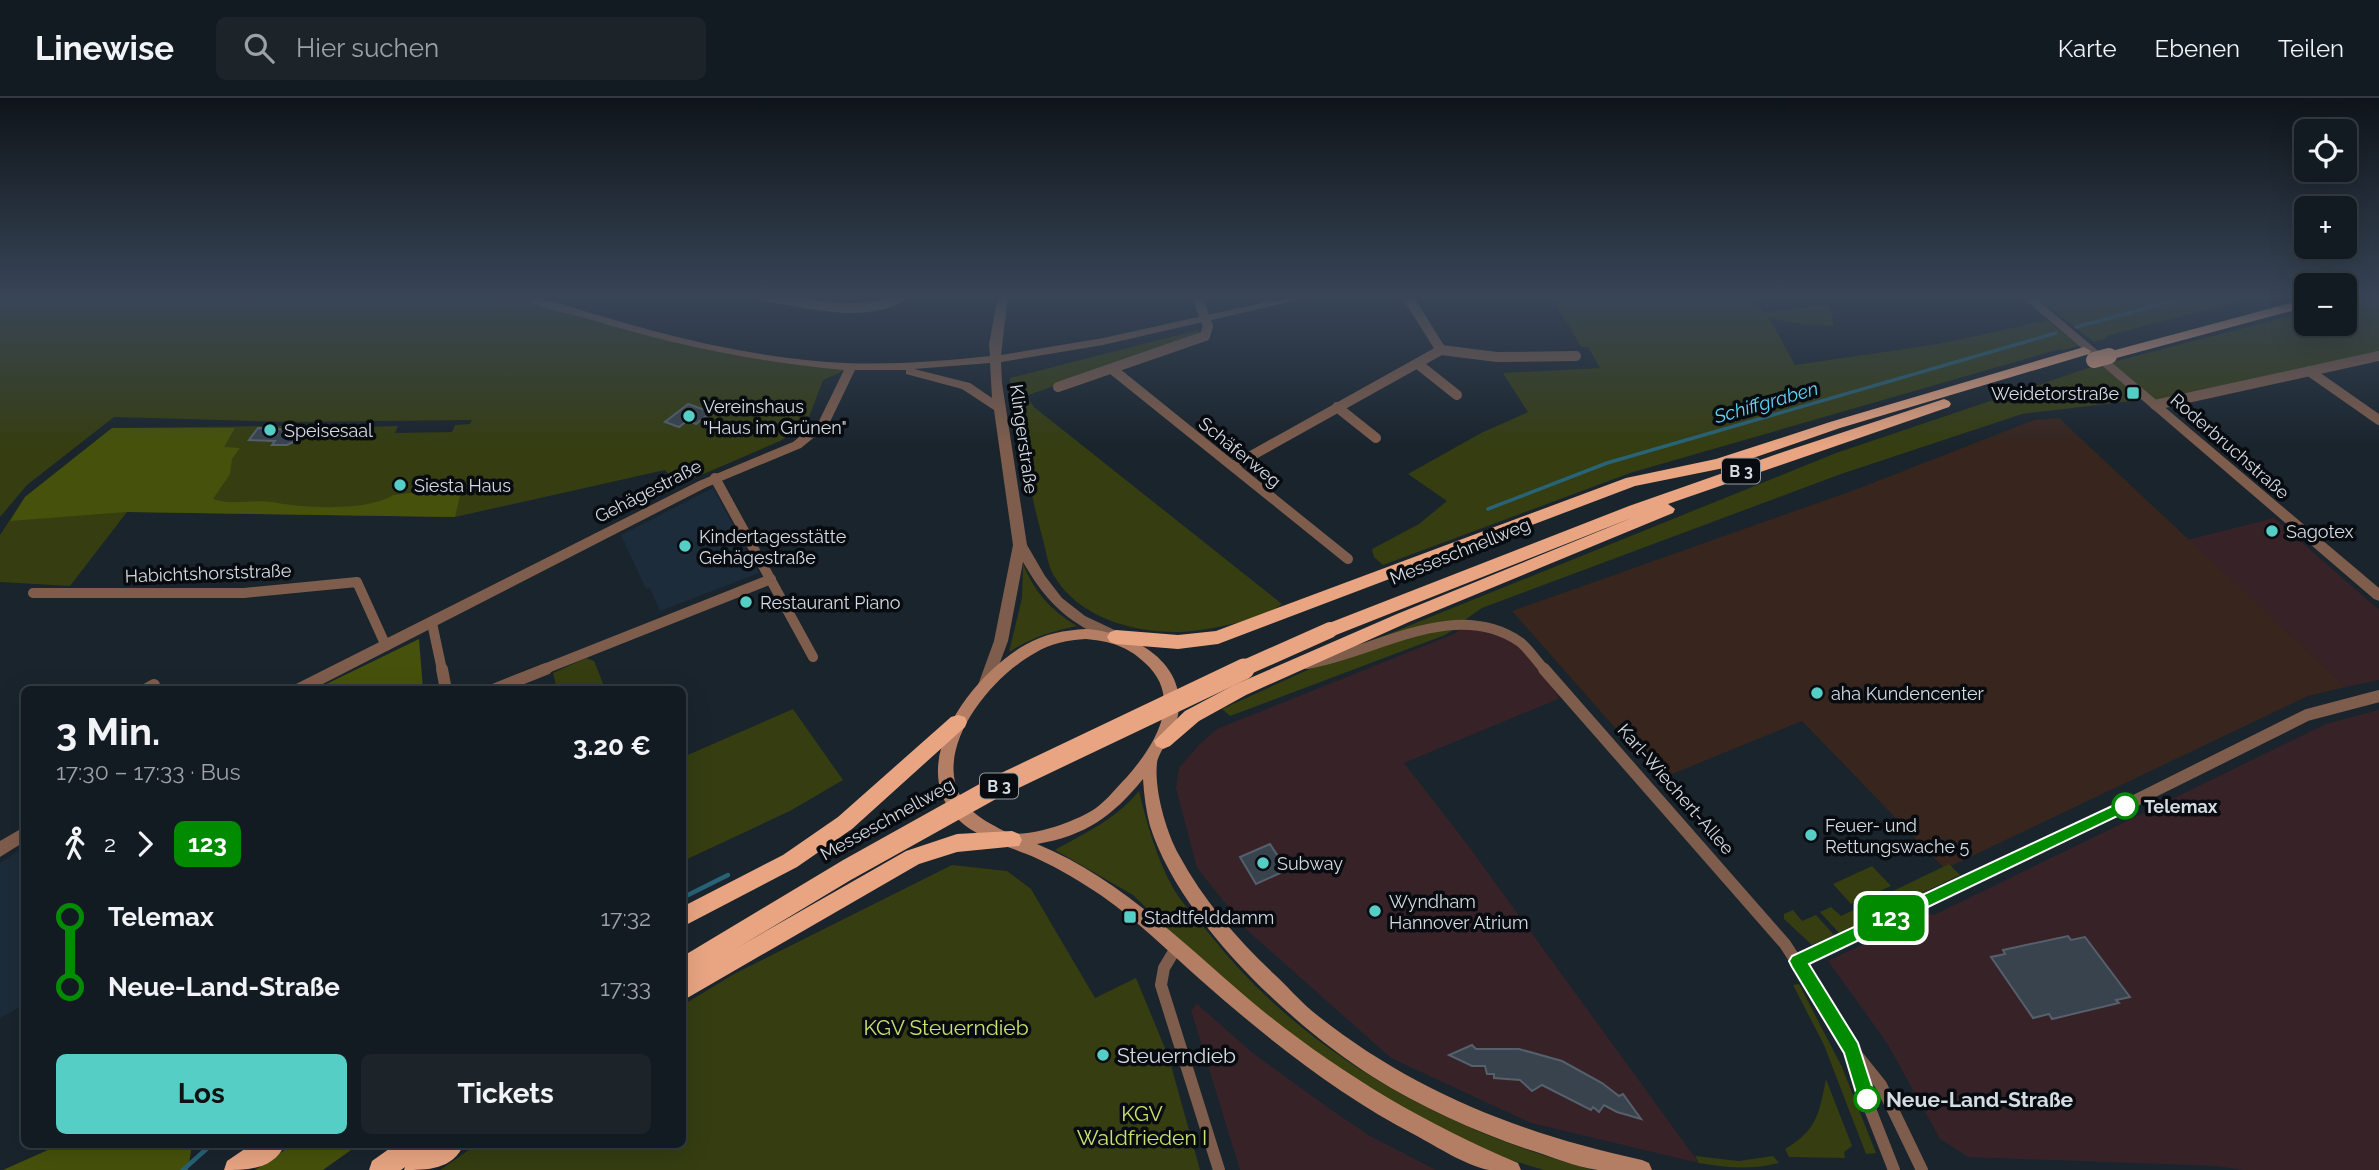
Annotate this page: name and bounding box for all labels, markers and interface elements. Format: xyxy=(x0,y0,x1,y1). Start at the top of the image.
search box xyxy=(216,17,706,80)
text: Linewise xyxy=(35,29,174,68)
icon: search xyxy=(240,29,278,67)
text: Hier suchen xyxy=(296,33,439,63)
text: Karte xyxy=(2058,34,2117,63)
text: Ebenen xyxy=(2155,34,2240,63)
text: Teilen xyxy=(2278,34,2344,63)
map controls xyxy=(2294,119,2357,336)
button: locate xyxy=(2294,119,2357,182)
button: + xyxy=(2294,196,2357,259)
button: − xyxy=(2294,273,2357,336)
water label: Schiffgraben xyxy=(1710,377,1821,428)
street label: Klingerstraße xyxy=(1006,383,1042,495)
place label: Weidetorstraße xyxy=(1991,383,2119,404)
marker: Weidetorstraße xyxy=(2125,385,2141,401)
street label: Roderbruchstraße xyxy=(2166,389,2294,503)
place label: Vereinshaus "Haus im Grünen" xyxy=(703,396,847,438)
marker: Vereinshaus "Haus im Grünen" xyxy=(681,408,697,424)
street label: Schäferweg xyxy=(1195,413,1285,491)
place label: Speisesaal xyxy=(284,420,373,441)
marker: Speisesaal xyxy=(262,422,278,438)
street label: Gehägestraße xyxy=(591,455,705,527)
road number: B 3 xyxy=(1722,458,1760,484)
place label: Siesta Haus xyxy=(414,475,511,496)
marker: Siesta Haus xyxy=(392,477,408,493)
street label: Messeschnellweg xyxy=(1387,513,1533,589)
place label: Sagotex xyxy=(2286,521,2354,542)
marker: Sagotex xyxy=(2264,523,2280,539)
place label: Kindertagesstätte Gehägestraße xyxy=(699,526,847,568)
marker: Kindertagesstätte Gehägestraße xyxy=(677,538,693,554)
street label: Habichtshorststraße xyxy=(124,560,292,586)
place label: Restaurant Piano xyxy=(760,592,901,613)
marker: Restaurant Piano xyxy=(738,594,754,610)
place label: aha Kundencenter xyxy=(1831,683,1985,704)
marker: aha Kundencenter xyxy=(1809,685,1825,701)
text: 3 Min. xyxy=(56,709,160,754)
street label: Karl-Wiechert-Allee xyxy=(1613,719,1739,859)
text: 3.20 € xyxy=(573,731,651,761)
text: 17:30 – 17:33 · Bus xyxy=(56,758,241,785)
street label: Messeschnellweg xyxy=(816,774,958,864)
road number: B 3 xyxy=(980,774,1018,799)
marker: Telemax xyxy=(2112,793,2138,819)
place label: Telemax xyxy=(2144,796,2218,817)
place label: Feuer- und Rettungswache 5 xyxy=(1825,815,1970,857)
icon: walk xyxy=(56,825,94,863)
icon: forward xyxy=(126,825,164,863)
marker: Feuer- und Rettungswache 5 xyxy=(1803,827,1819,843)
text: 123 xyxy=(188,829,227,858)
text: 2 xyxy=(104,830,116,857)
place label: Subway xyxy=(1277,853,1343,874)
marker: Subway xyxy=(1255,855,1271,871)
place label: Wyndham Hannover Atrium xyxy=(1389,891,1528,933)
line badge: 123 xyxy=(1851,895,1931,941)
text: Telemax xyxy=(108,902,214,932)
marker: Wyndham Hannover Atrium xyxy=(1367,903,1383,919)
text: 123 xyxy=(1872,903,1910,932)
text: 17:32 xyxy=(600,904,651,931)
place label: Stadtfelddamm xyxy=(1144,907,1274,928)
marker: Stadtfelddamm xyxy=(1122,909,1138,925)
text: Neue-Land-Straße xyxy=(108,972,340,1002)
text: 17:33 xyxy=(600,974,651,1001)
park label: KGV Steuerndieb xyxy=(863,1015,1029,1040)
place label: Steuerndieb xyxy=(1117,1043,1236,1068)
marker: Steuerndieb xyxy=(1095,1047,1111,1063)
button: Los xyxy=(56,1054,347,1134)
button: Tickets xyxy=(361,1054,651,1134)
marker: Neue-Land-Straße xyxy=(1854,1086,1880,1112)
place label: Neue-Land-Straße xyxy=(1886,1087,2074,1112)
park label: KGV Waldfrieden I xyxy=(1077,1101,1207,1150)

